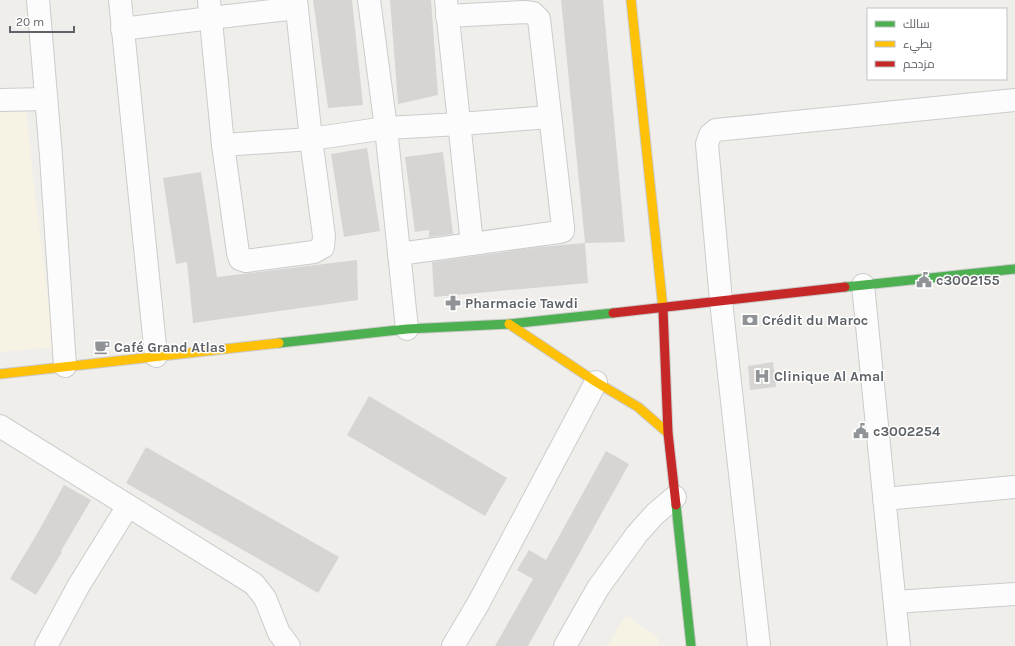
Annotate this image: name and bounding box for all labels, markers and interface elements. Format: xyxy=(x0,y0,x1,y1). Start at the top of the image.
scale bar xyxy=(10,8,74,34)
legend xyxy=(867,8,1007,80)
text: 20 m xyxy=(16,15,44,29)
text: سالك xyxy=(903,17,930,31)
text: بطيء xyxy=(903,37,932,54)
text: مزدحم xyxy=(903,57,935,72)
public building icon: c3002155 xyxy=(915,271,933,289)
place label: c3002155 xyxy=(936,272,1000,289)
pharmacy icon: Pharmacie Tawdi xyxy=(444,294,462,312)
place label: Pharmacie Tawdi xyxy=(465,295,578,312)
bank icon: Crédit du Maroc xyxy=(741,311,759,329)
place label: Crédit du Maroc xyxy=(762,312,868,329)
cafe icon: Café Grand Atlas xyxy=(93,338,111,356)
place label: Café Grand Atlas xyxy=(114,339,225,356)
hospital icon: Clinique Al Amal xyxy=(753,367,771,385)
place label: Clinique Al Amal xyxy=(774,368,884,385)
public building icon: c3002254 xyxy=(852,422,870,440)
place label: c3002254 xyxy=(873,423,941,440)

